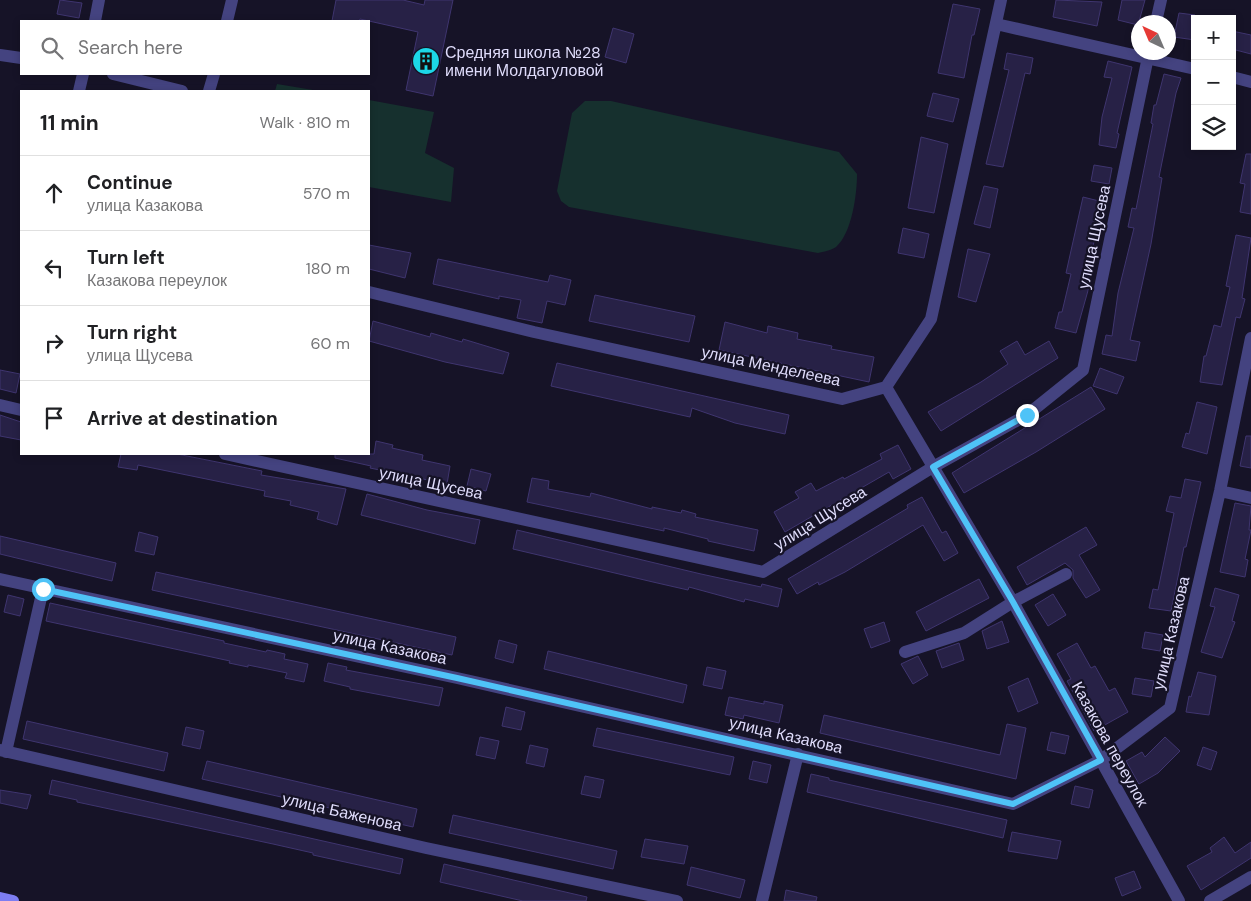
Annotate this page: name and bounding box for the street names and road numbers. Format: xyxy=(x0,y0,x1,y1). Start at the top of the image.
street label: улица Щусева xyxy=(1073,183,1115,291)
street label: улица Менделеева xyxy=(700,341,842,391)
street label: улица Щусева xyxy=(377,462,485,504)
street label: улица Щусева xyxy=(770,481,870,555)
street label: улица Казакова xyxy=(1148,574,1194,692)
street label: улица Казакова xyxy=(331,625,449,669)
street label: Казакова переулок xyxy=(1067,678,1154,811)
street label: улица Казакова xyxy=(727,712,845,758)
street label: улица Баженова xyxy=(280,788,404,836)

